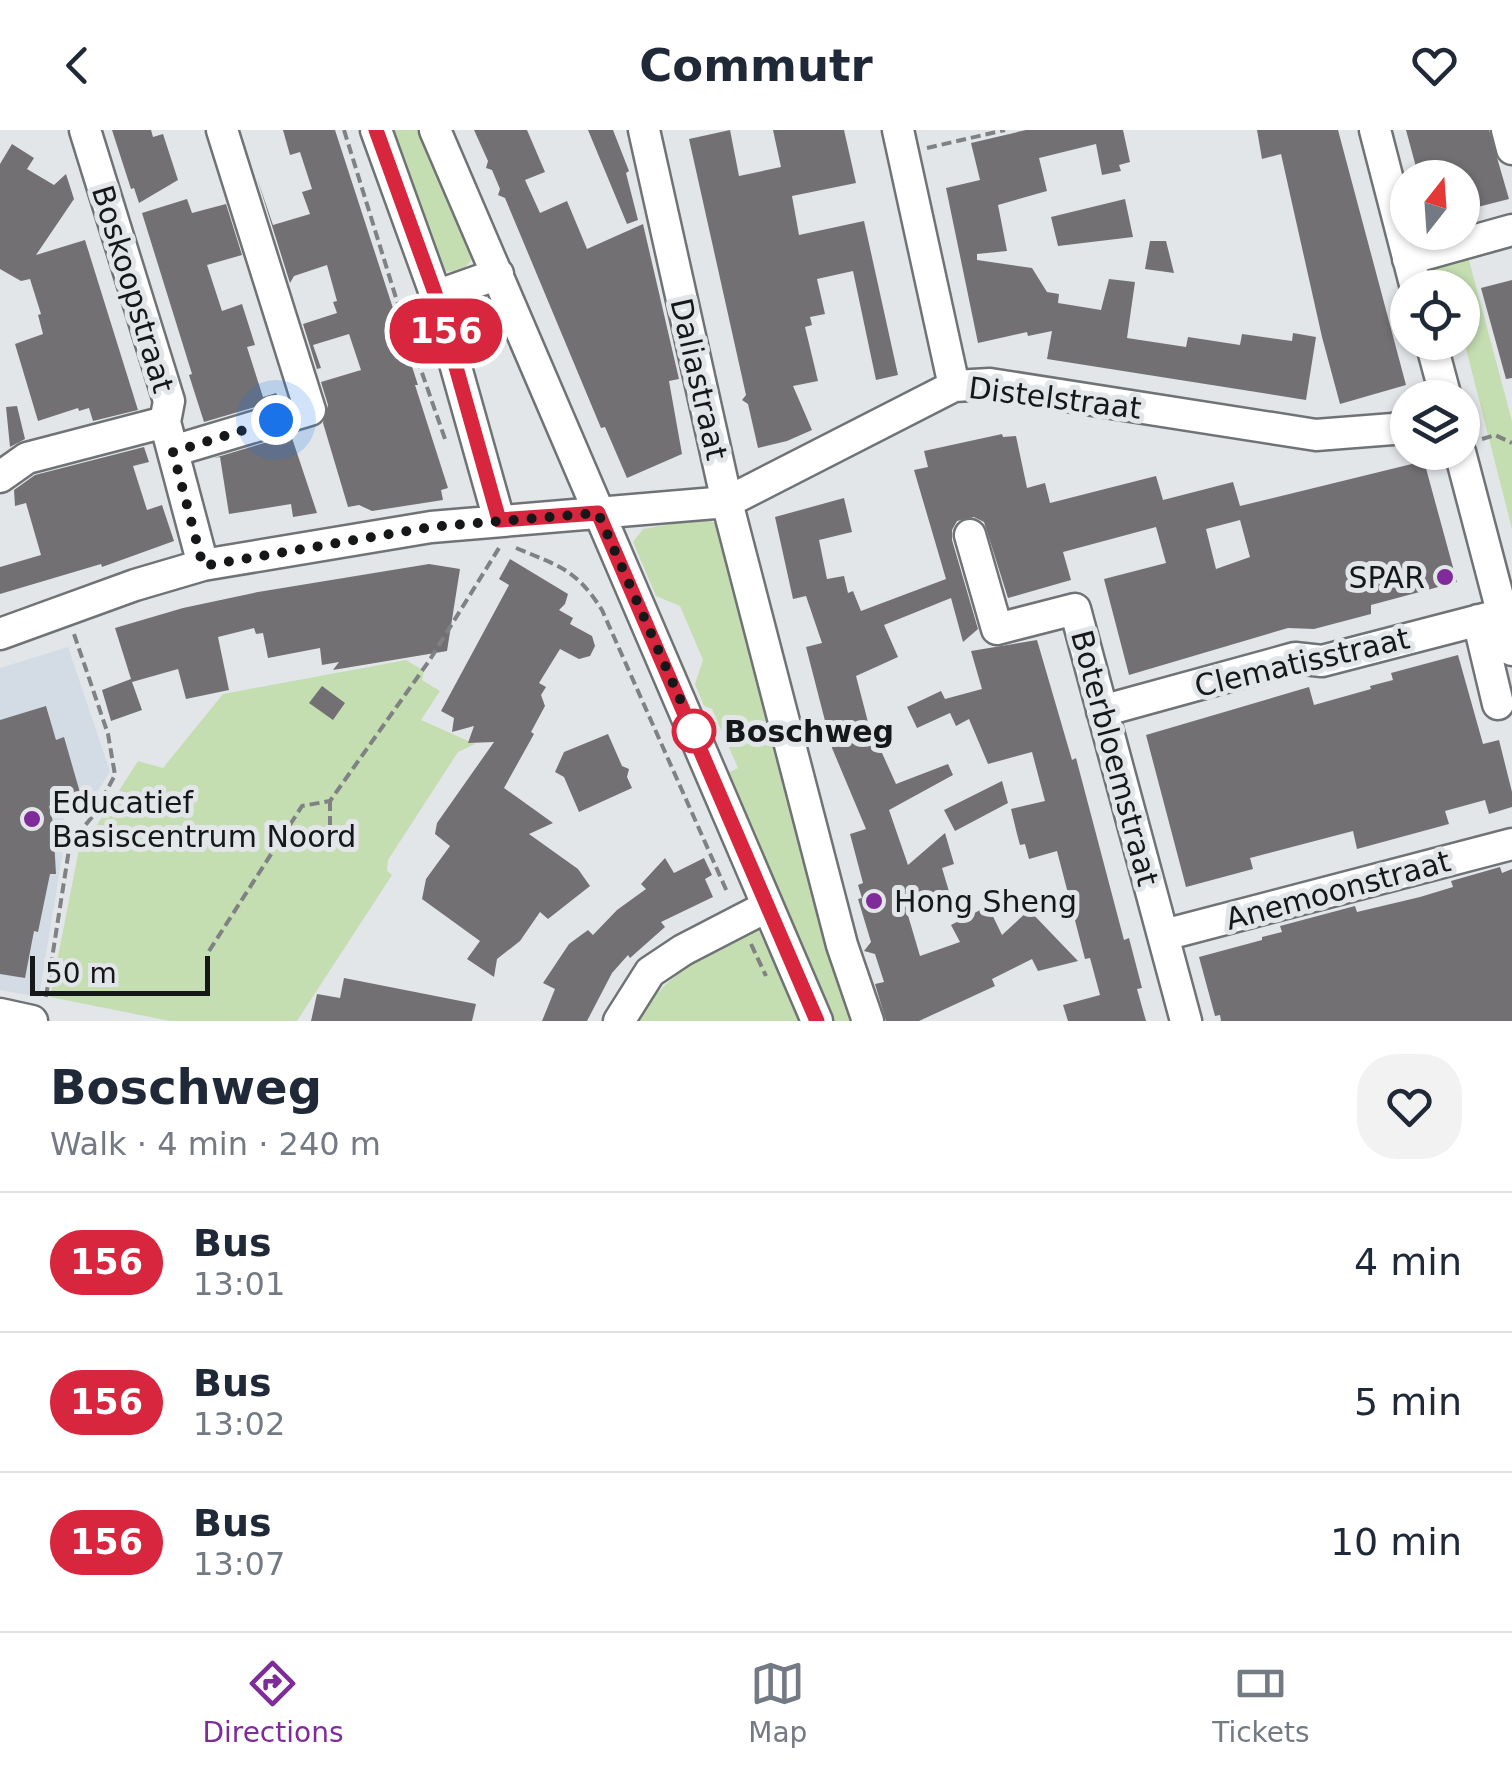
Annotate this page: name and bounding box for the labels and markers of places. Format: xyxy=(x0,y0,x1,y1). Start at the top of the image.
place label: SPAR xyxy=(1348,560,1425,595)
marker: SPAR xyxy=(1434,566,1456,588)
marker: Boschweg xyxy=(673,710,715,752)
place label: Boschweg xyxy=(724,714,894,749)
place label: Educatief Basiscentrum Noord xyxy=(52,785,356,854)
marker: Educatief Basiscentrum Noord xyxy=(21,808,43,830)
place label: Hong Sheng xyxy=(894,884,1077,919)
marker: Hong Sheng xyxy=(863,890,885,912)

